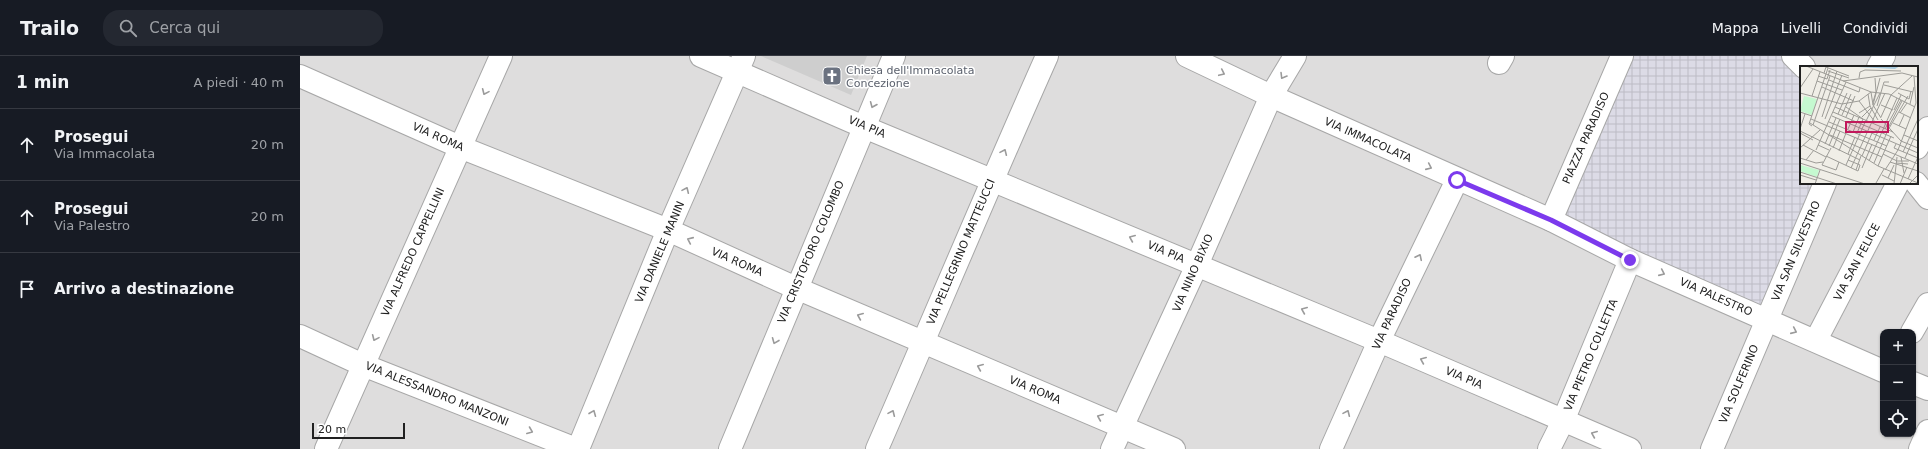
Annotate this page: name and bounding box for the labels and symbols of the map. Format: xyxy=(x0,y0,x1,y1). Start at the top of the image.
place label: Chiesa dell'Immacolata Concezione xyxy=(846,64,974,90)
church icon: Chiesa dell'Immacolata Concezione xyxy=(821,65,843,87)
inset map xyxy=(1800,66,1918,184)
one-way arrow xyxy=(1218,68,1225,76)
one-way arrow xyxy=(1280,72,1287,79)
one-way arrow xyxy=(482,87,490,95)
street label: PIAZZA PARADISO xyxy=(1560,90,1612,186)
one-way arrow xyxy=(870,101,878,108)
street label: VIA PIA xyxy=(846,113,888,141)
street label: VIA IMMACOLATA xyxy=(1322,115,1414,165)
street label: VIA ROMA xyxy=(410,120,466,154)
one-way arrow xyxy=(999,149,1007,156)
one-way arrow xyxy=(1425,162,1433,170)
route start xyxy=(1448,171,1466,189)
street label: VIA PELLEGRINO MATTEUCCI xyxy=(924,177,998,327)
street label: VIA CRISTOFORO COLOMBO xyxy=(775,178,847,325)
street label: VIA ALFREDO CAPPELLINI xyxy=(379,186,447,318)
one-way arrow xyxy=(681,186,689,194)
street label: VIA DANIELE MANIN xyxy=(633,199,687,305)
street label: VIA SAN SILVESTRO xyxy=(1769,199,1823,303)
street label: VIA SAN FELICE xyxy=(1831,221,1883,303)
street label: VIA NINO BIXIO xyxy=(1170,232,1216,314)
one-way arrow xyxy=(1128,235,1136,243)
one-way arrow xyxy=(687,237,695,245)
street label: VIA PIA xyxy=(1145,238,1187,266)
street label: VIA ROMA xyxy=(709,245,765,279)
route end xyxy=(1621,251,1639,269)
one-way arrow xyxy=(1414,254,1422,262)
one-way arrow xyxy=(1657,268,1665,276)
street label: VIA PALESTRO xyxy=(1678,275,1755,319)
street label: VIA PARADISO xyxy=(1370,276,1414,352)
street label: VIA PIETRO COLLETTA xyxy=(1561,297,1621,413)
one-way arrow xyxy=(1300,306,1307,314)
one-way arrow xyxy=(857,313,865,321)
one-way arrow xyxy=(1789,326,1797,334)
one-way arrow xyxy=(372,334,380,342)
one-way arrow xyxy=(771,337,779,344)
street label: VIA SOLFERINO xyxy=(1716,342,1762,425)
one-way arrow xyxy=(1420,357,1428,365)
street label: VIA ALESSANDRO MANZONI xyxy=(363,359,511,429)
one-way arrow xyxy=(976,364,984,372)
street label: VIA PIA xyxy=(1443,364,1485,392)
street label: VIA ROMA xyxy=(1007,373,1063,407)
one-way arrow xyxy=(588,409,596,416)
one-way arrow xyxy=(888,410,896,417)
one-way arrow xyxy=(1342,410,1350,418)
one-way arrow xyxy=(1096,414,1103,422)
scale bar xyxy=(312,421,405,440)
one-way arrow xyxy=(526,426,534,434)
one-way arrow xyxy=(1591,431,1598,439)

